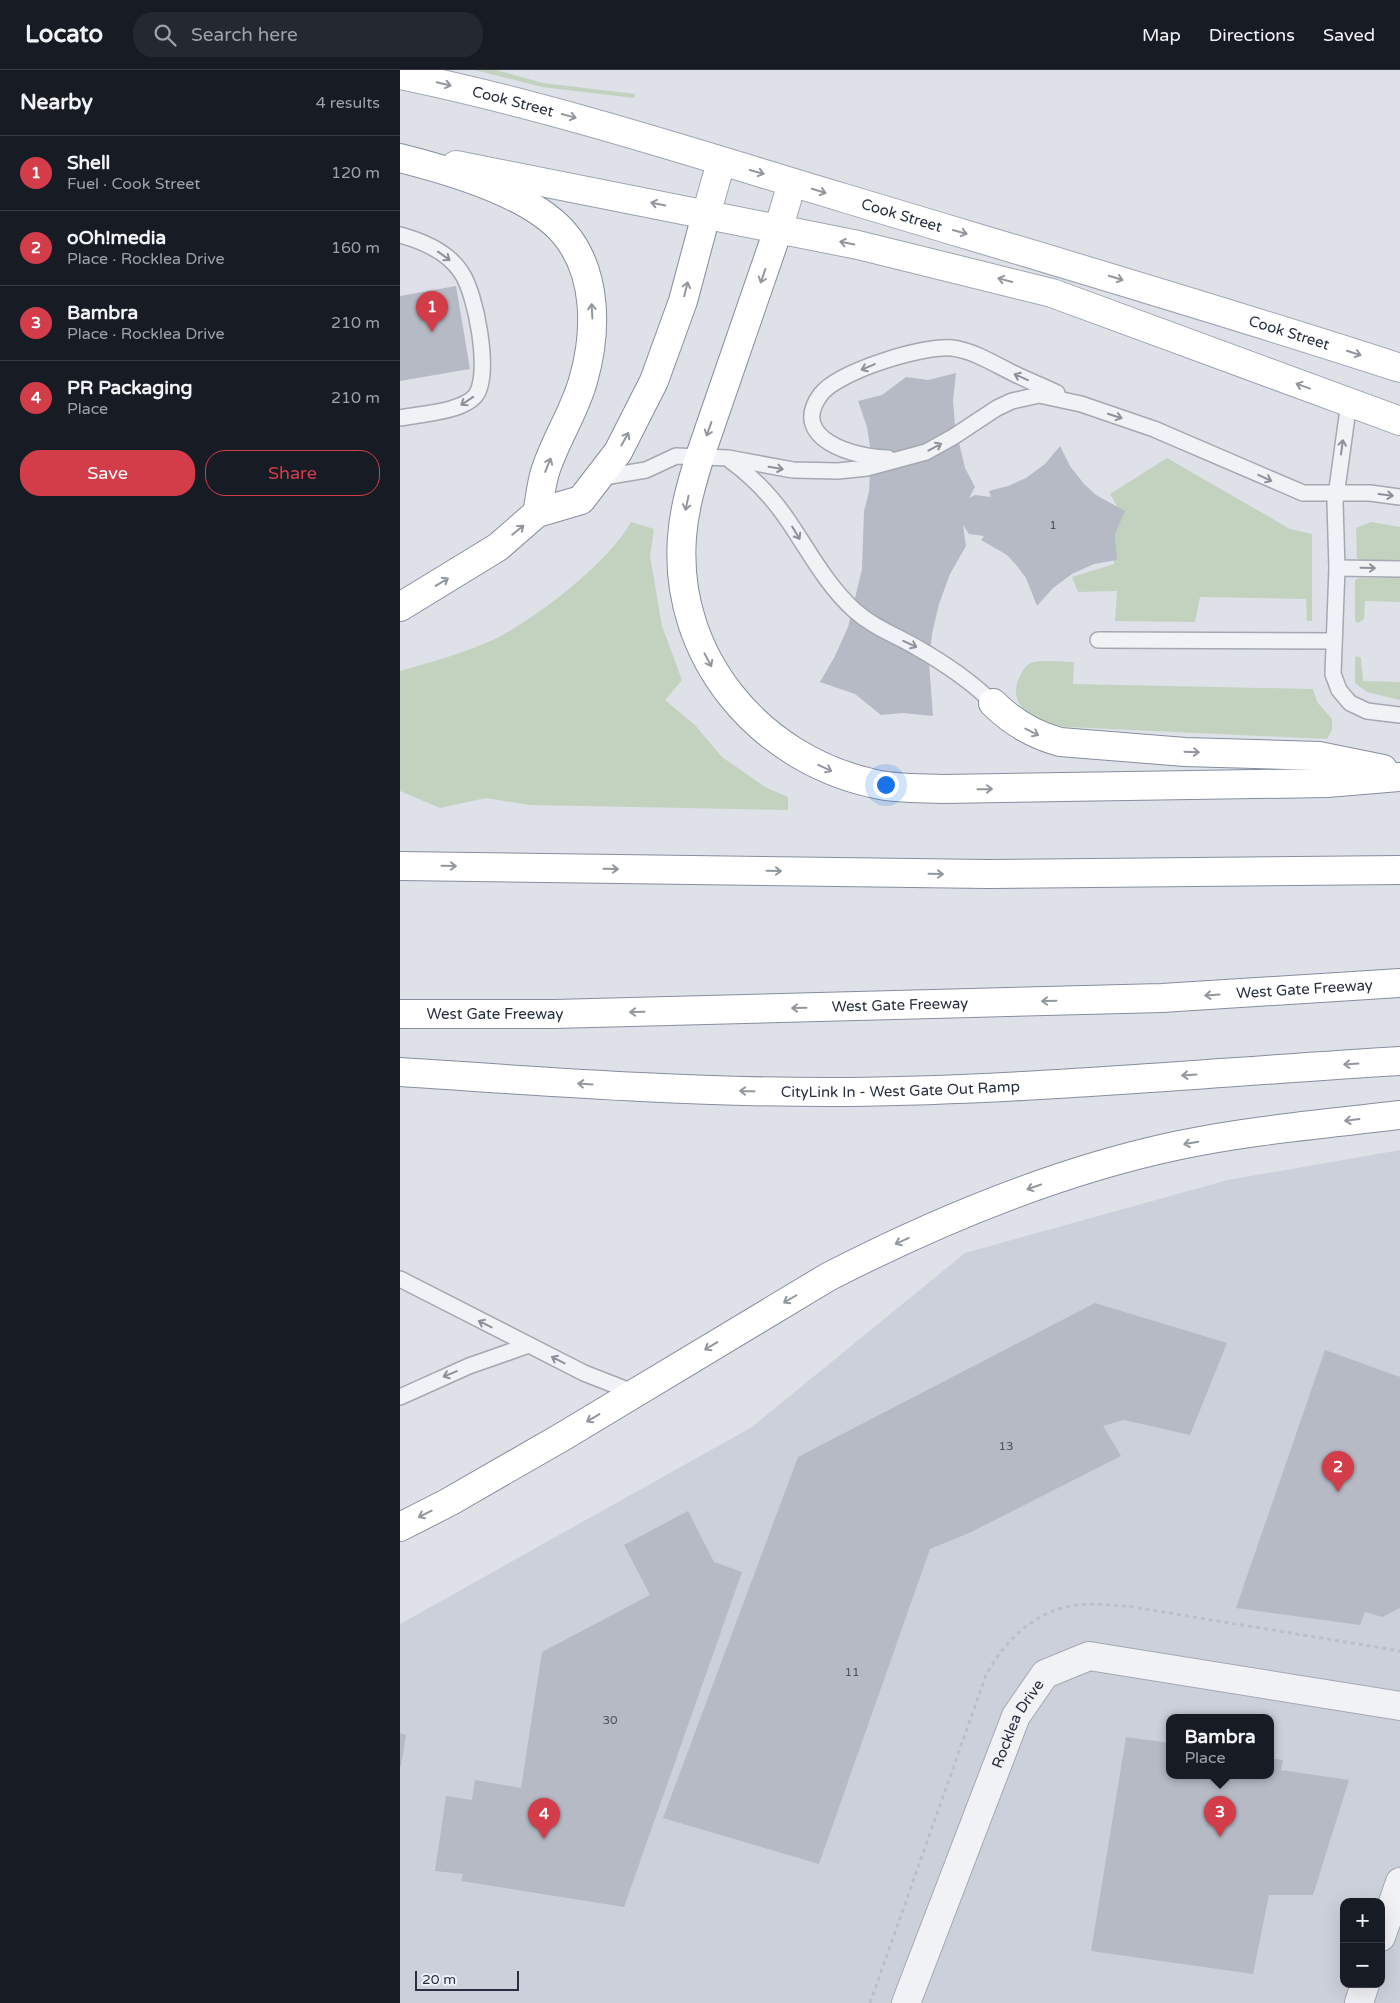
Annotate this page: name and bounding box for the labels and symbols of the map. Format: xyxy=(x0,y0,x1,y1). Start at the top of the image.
one-way arrow xyxy=(436,80,452,89)
street label: Cook Street xyxy=(470,82,556,121)
one-way arrow xyxy=(561,112,577,122)
one-way arrow xyxy=(748,168,764,178)
one-way arrow xyxy=(811,186,827,196)
street label: Cook Street xyxy=(859,195,944,236)
one-way arrow xyxy=(651,199,667,209)
one-way arrow xyxy=(951,228,967,237)
one-way arrow xyxy=(839,238,855,248)
one-way arrow xyxy=(437,251,451,261)
one-way arrow xyxy=(758,268,767,283)
one-way arrow xyxy=(1107,273,1123,283)
one-way arrow xyxy=(998,275,1014,285)
one-way arrow xyxy=(682,281,691,297)
pin: 1 xyxy=(416,291,448,332)
one-way arrow xyxy=(587,303,596,319)
street label: Cook Street xyxy=(1247,312,1332,354)
one-way arrow xyxy=(1346,349,1361,358)
one-way arrow xyxy=(861,363,876,373)
one-way arrow xyxy=(1014,371,1029,381)
one-way arrow xyxy=(1295,381,1311,390)
one-way arrow xyxy=(460,396,474,406)
one-way arrow xyxy=(1107,412,1123,422)
one-way arrow xyxy=(704,421,713,437)
one-way arrow xyxy=(620,431,630,446)
one-way arrow xyxy=(1338,440,1348,456)
one-way arrow xyxy=(927,442,942,452)
one-way arrow xyxy=(545,458,554,473)
one-way arrow xyxy=(768,463,784,473)
one-way arrow xyxy=(1257,474,1272,484)
one-way arrow xyxy=(1377,490,1393,500)
one-way arrow xyxy=(682,494,692,510)
house number: 1 xyxy=(1049,518,1057,532)
one-way arrow xyxy=(511,525,524,536)
one-way arrow xyxy=(791,525,801,539)
one-way arrow xyxy=(1360,564,1376,573)
one-way arrow xyxy=(434,577,448,587)
one-way arrow xyxy=(902,639,917,649)
one-way arrow xyxy=(703,653,713,668)
one-way arrow xyxy=(1024,728,1039,737)
one-way arrow xyxy=(1184,747,1200,757)
one-way arrow xyxy=(817,763,832,773)
your location xyxy=(873,772,899,798)
one-way arrow xyxy=(977,784,993,793)
one-way arrow xyxy=(440,862,456,871)
one-way arrow xyxy=(602,864,619,874)
one-way arrow xyxy=(765,866,781,876)
one-way arrow xyxy=(928,869,944,879)
street label: West Gate Freeway xyxy=(1236,976,1373,1002)
one-way arrow xyxy=(1204,991,1220,1000)
street label: West Gate Freeway xyxy=(831,994,968,1016)
one-way arrow xyxy=(1042,997,1058,1006)
one-way arrow xyxy=(792,1003,808,1012)
street label: West Gate Freeway xyxy=(427,1005,564,1023)
one-way arrow xyxy=(629,1007,646,1017)
one-way arrow xyxy=(1344,1060,1360,1069)
one-way arrow xyxy=(1181,1070,1197,1079)
street label: CityLink In - West Gate Out Ramp xyxy=(781,1077,1020,1101)
one-way arrow xyxy=(577,1080,593,1089)
one-way arrow xyxy=(739,1086,756,1096)
one-way arrow xyxy=(1344,1115,1360,1125)
one-way arrow xyxy=(1183,1138,1199,1148)
one-way arrow xyxy=(1027,1182,1043,1192)
one-way arrow xyxy=(895,1237,910,1247)
one-way arrow xyxy=(783,1294,798,1304)
one-way arrow xyxy=(478,1319,493,1328)
one-way arrow xyxy=(705,1341,719,1351)
one-way arrow xyxy=(551,1354,566,1364)
one-way arrow xyxy=(443,1369,458,1379)
one-way arrow xyxy=(587,1413,601,1423)
house number: 13 xyxy=(998,1439,1014,1453)
pin: 2 xyxy=(1322,1451,1354,1492)
one-way arrow xyxy=(418,1510,433,1520)
house number: 11 xyxy=(844,1665,860,1679)
street label: Rocklea Drive xyxy=(988,1676,1048,1771)
house number: 30 xyxy=(602,1713,618,1727)
pin: 3 xyxy=(1204,1796,1236,1837)
pin: 4 xyxy=(528,1798,560,1839)
scale bar xyxy=(415,1968,519,1991)

